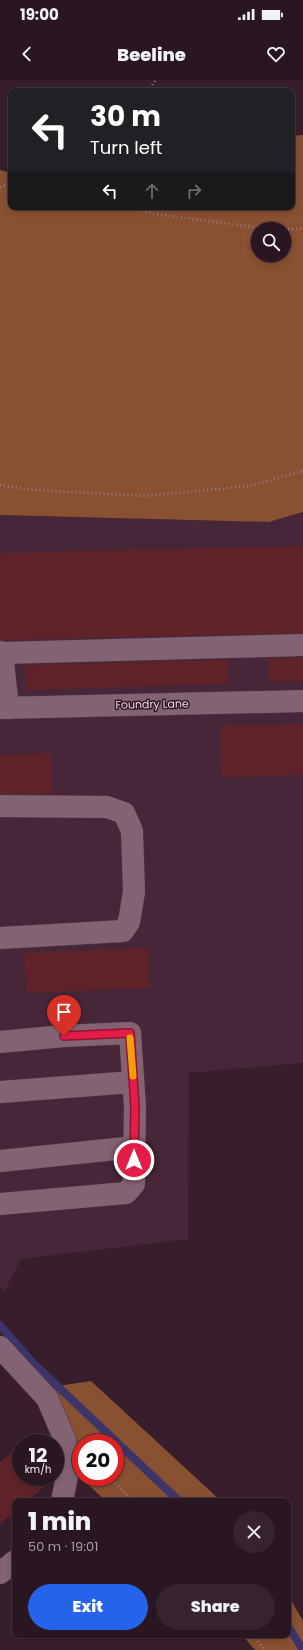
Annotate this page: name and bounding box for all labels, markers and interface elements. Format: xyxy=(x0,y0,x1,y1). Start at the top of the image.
text: 19:00 xyxy=(20,4,59,25)
text: Beeline xyxy=(117,42,186,67)
icon: back xyxy=(16,43,38,65)
icon: heart xyxy=(265,43,287,65)
text: 30 m xyxy=(90,97,161,136)
icon: left xyxy=(24,104,76,156)
text: Turn left xyxy=(90,135,162,160)
icon: left xyxy=(99,180,121,202)
icon: ahead xyxy=(141,180,163,202)
icon: right xyxy=(183,180,205,202)
map controls xyxy=(251,222,291,262)
button: search xyxy=(251,222,291,262)
street label: Foundry Lane xyxy=(115,695,189,713)
pin xyxy=(47,995,81,1036)
icon: arrive xyxy=(53,1001,75,1023)
position arrow xyxy=(113,1139,155,1181)
speed limit sign: 20 xyxy=(72,1434,124,1486)
text: 12 xyxy=(29,1441,47,1469)
text: km/h xyxy=(25,1462,51,1477)
text: 1 min xyxy=(28,1505,91,1538)
button: close xyxy=(233,1511,275,1553)
text: 50 m · 19:01 xyxy=(28,1537,98,1556)
button: Exit xyxy=(28,1584,148,1630)
button: Share xyxy=(156,1584,275,1630)

